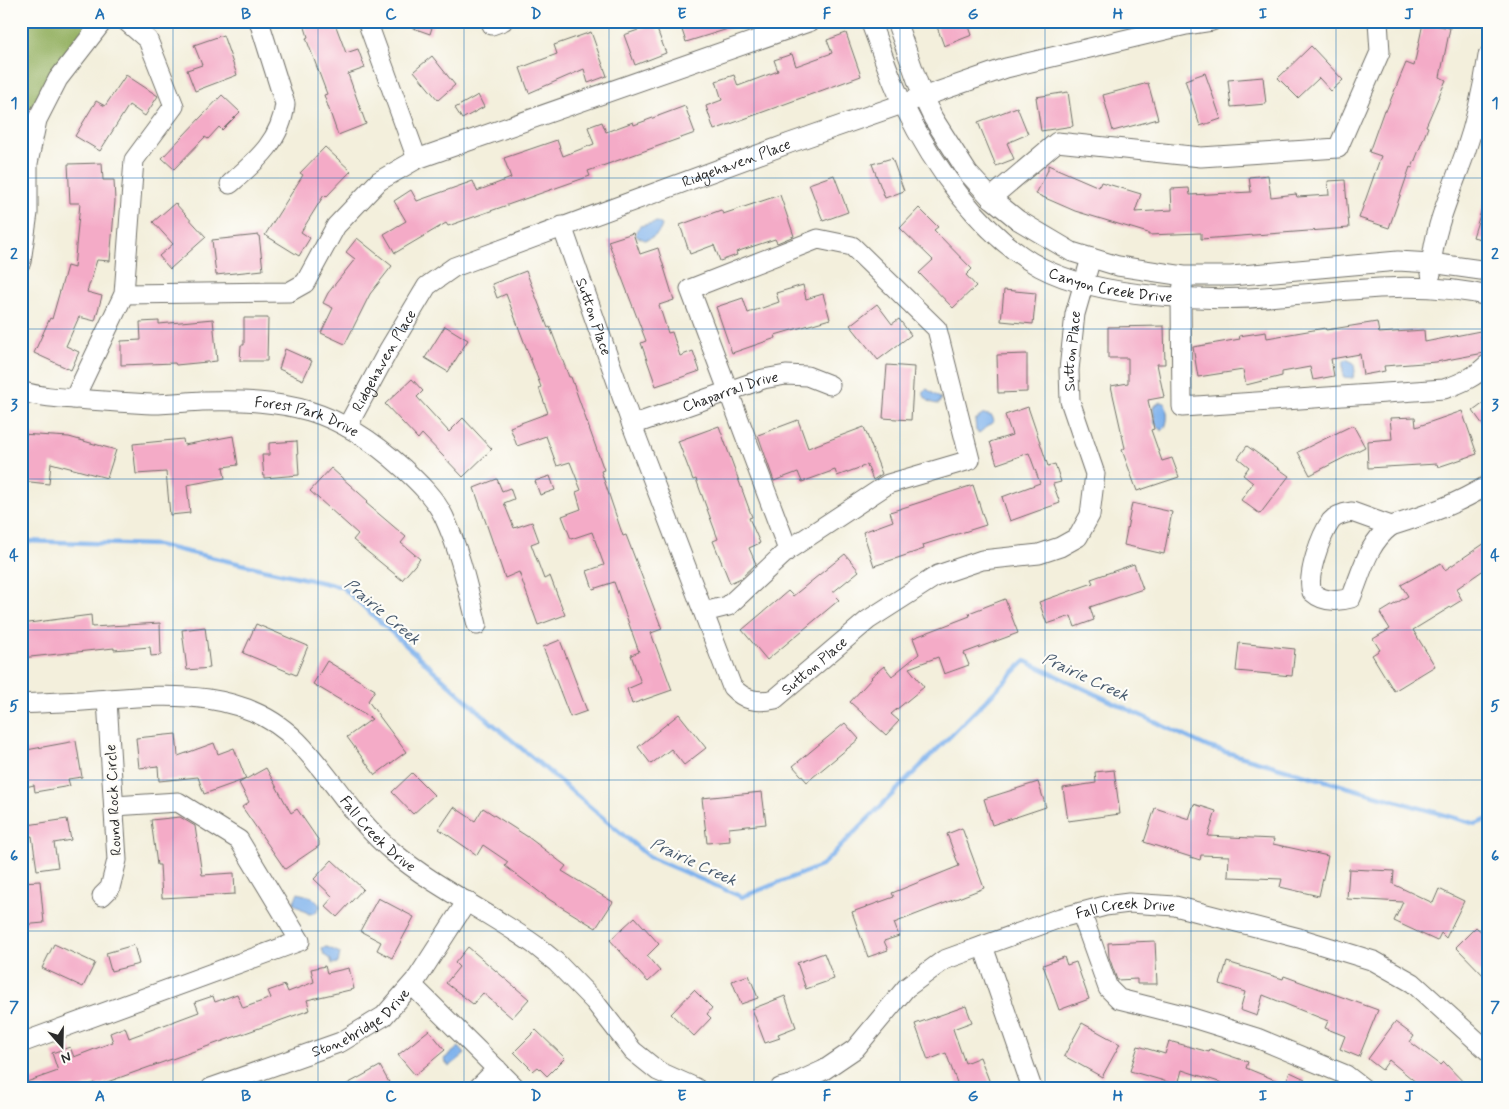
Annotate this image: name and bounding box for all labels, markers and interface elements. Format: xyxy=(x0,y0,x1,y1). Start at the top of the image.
text: A xyxy=(95,4,105,25)
text: B xyxy=(241,4,251,25)
text: C xyxy=(385,4,397,25)
text: D xyxy=(530,4,542,25)
text: E xyxy=(677,4,687,25)
text: F xyxy=(823,4,832,25)
text: G xyxy=(968,4,979,25)
text: H xyxy=(1113,4,1124,25)
text: I xyxy=(1259,4,1268,25)
text: J xyxy=(1404,4,1414,25)
text: 1 xyxy=(10,93,18,114)
text: 1 xyxy=(1491,93,1499,114)
street label: Ridgehaven Place xyxy=(680,135,794,193)
text: 2 xyxy=(10,244,18,265)
text: 2 xyxy=(1491,244,1499,265)
street label: Canyon Creek Drive xyxy=(1045,263,1173,308)
street label: Sutton Place xyxy=(570,275,616,359)
street label: Ridgehaven Place xyxy=(348,306,422,416)
street label: Sutton Place xyxy=(1059,310,1086,392)
street label: Chaparral Drive xyxy=(680,367,780,418)
street label: Forest Park Drive xyxy=(254,393,362,443)
text: 3 xyxy=(10,395,18,416)
text: 3 xyxy=(1491,395,1499,416)
text: 4 xyxy=(9,545,19,566)
text: 4 xyxy=(1490,545,1500,566)
water label: Prairie Creek xyxy=(340,574,424,650)
street label: Sutton Place xyxy=(777,633,852,700)
water label: Prairie Creek xyxy=(1039,648,1132,706)
text: 5 xyxy=(9,696,19,717)
text: 5 xyxy=(1490,696,1500,717)
street label: Round Rock Circle xyxy=(101,743,127,856)
street label: Fall Creek Drive xyxy=(335,792,420,877)
water label: Prairie Creek xyxy=(647,833,740,891)
text: 6 xyxy=(10,846,18,867)
text: 6 xyxy=(1491,846,1499,867)
street label: Fall Creek Drive xyxy=(1074,894,1176,924)
street label: Stonebridge Drive xyxy=(309,984,415,1063)
text: 7 xyxy=(9,997,19,1018)
text: 7 xyxy=(1490,997,1500,1018)
north arrow xyxy=(38,1022,88,1072)
text: N xyxy=(59,1047,74,1067)
text: A xyxy=(95,1086,105,1107)
text: B xyxy=(241,1086,251,1107)
text: C xyxy=(385,1086,397,1107)
text: D xyxy=(530,1086,542,1107)
text: E xyxy=(677,1086,687,1107)
text: F xyxy=(823,1086,832,1107)
text: G xyxy=(968,1086,979,1107)
text: H xyxy=(1113,1086,1124,1107)
text: I xyxy=(1259,1086,1268,1107)
text: J xyxy=(1404,1086,1414,1107)

